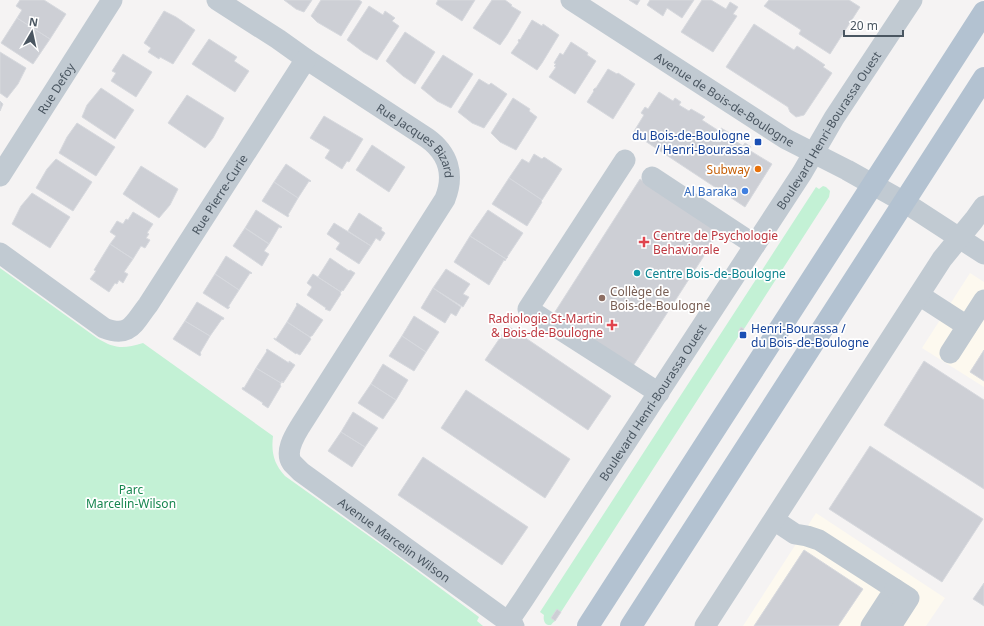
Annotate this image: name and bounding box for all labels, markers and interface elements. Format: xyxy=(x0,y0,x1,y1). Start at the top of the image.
north arrow xyxy=(12,12,52,52)
scale bar xyxy=(844,12,903,38)
text: N xyxy=(28,14,39,30)
text: 20 m xyxy=(850,17,878,34)
street label: Boulevard Henri-Bourassa Ouest xyxy=(772,47,885,213)
street label: Avenue de Bois-de-Boulogne xyxy=(652,48,798,151)
street label: Rue Defoy xyxy=(33,59,79,117)
street label: Rue Jacques Bizard xyxy=(373,99,458,179)
place label: du Bois-de-Boulogne / Henri-Bourassa xyxy=(632,127,750,158)
marker: du Bois-de-Boulogne / Henri-Bourassa xyxy=(753,137,763,147)
street label: Rue Pierre-Curie xyxy=(187,151,251,238)
place label: Subway xyxy=(707,161,751,178)
marker: Subway xyxy=(753,164,763,174)
place label: Al Baraka xyxy=(684,183,737,200)
marker: Al Baraka xyxy=(740,186,750,196)
place label: Centre de Psychologie Behaviorale xyxy=(653,227,778,258)
marker: Centre de Psychologie Behaviorale xyxy=(638,236,650,248)
place label: Centre Bois-de-Boulogne xyxy=(645,265,786,282)
marker: Centre Bois-de-Boulogne xyxy=(632,268,642,278)
place label: Collège de Bois-de-Boulogne xyxy=(610,283,710,314)
marker: Collège de Bois-de-Boulogne xyxy=(597,293,607,303)
place label: Radiologie St-Martin & Bois-de-Boulogne xyxy=(488,310,603,341)
marker: Radiologie St-Martin & Bois-de-Boulogne xyxy=(606,319,618,331)
street label: Boulevard Henri-Bourassa Ouest xyxy=(595,320,710,484)
place label: Henri-Bourassa / du Bois-de-Boulogne xyxy=(751,320,869,351)
marker: Henri-Bourassa / du Bois-de-Boulogne xyxy=(738,330,748,340)
park label: Parc Marcelin-Wilson xyxy=(86,481,176,512)
street label: Avenue Marcelin Wilson xyxy=(335,493,454,586)

